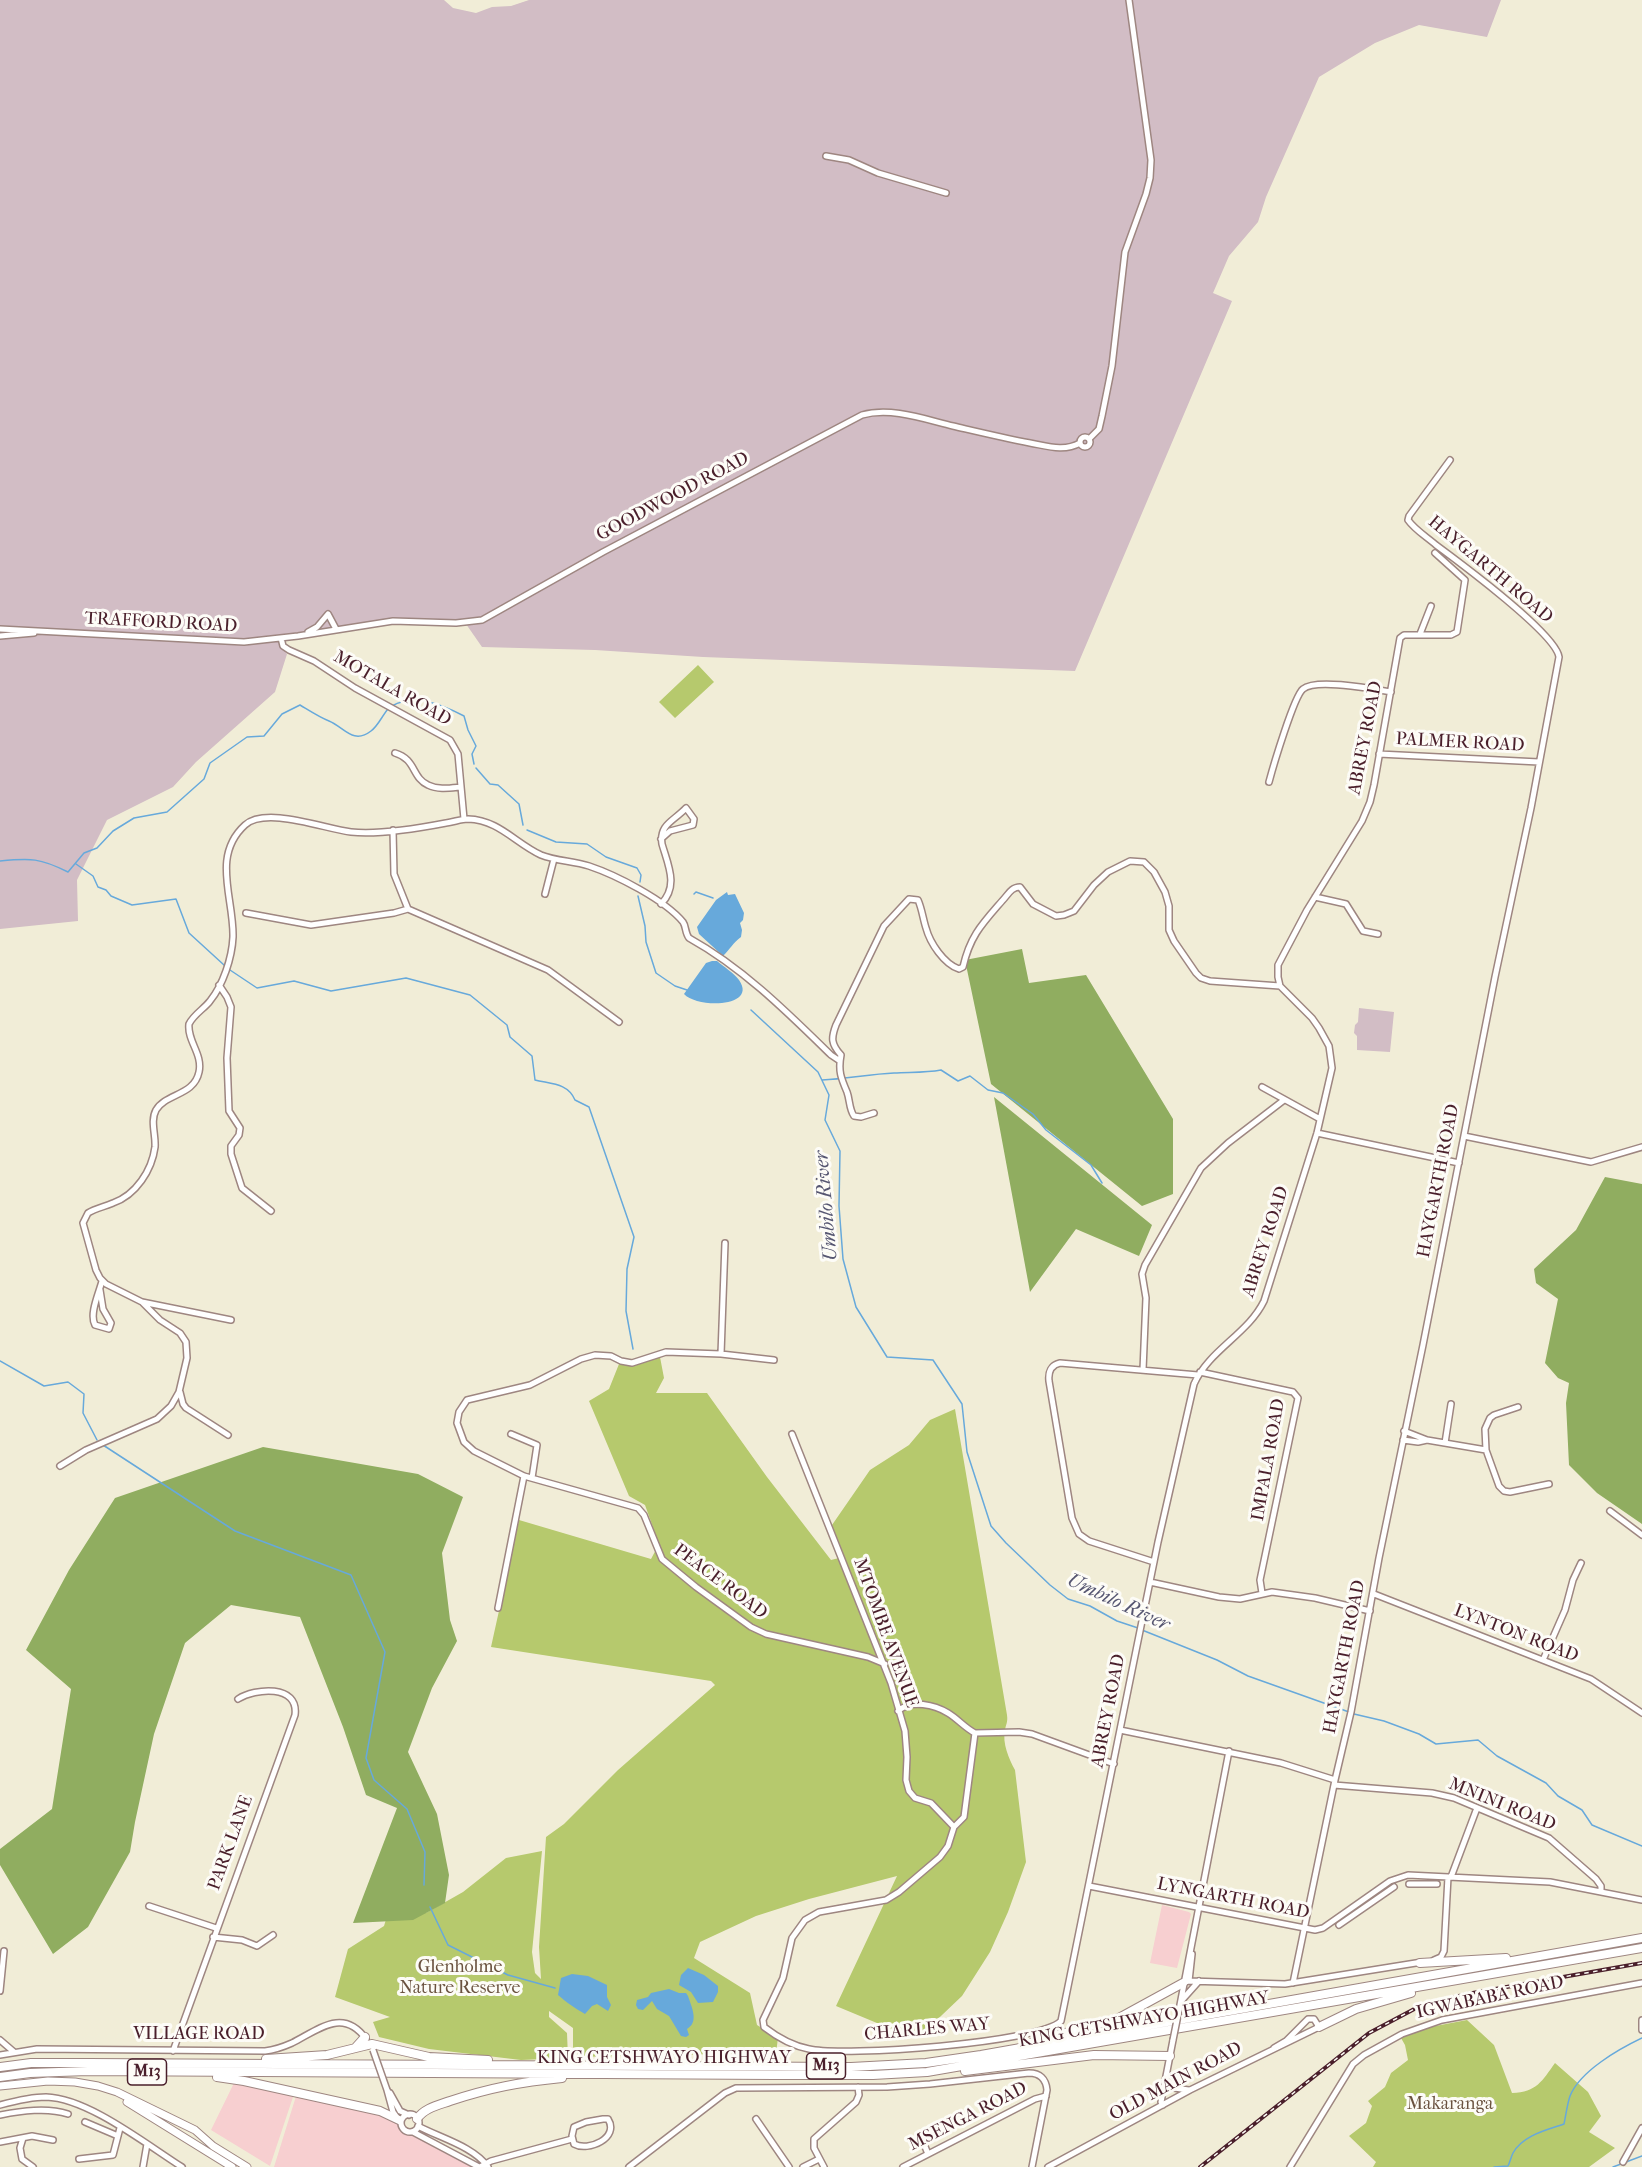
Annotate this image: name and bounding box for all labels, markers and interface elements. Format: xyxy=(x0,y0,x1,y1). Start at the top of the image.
street label: GOODWOOD ROAD xyxy=(593,448,753,546)
street label: HAYGARTH ROAD xyxy=(1423,512,1557,628)
street label: TRAFFORD ROAD xyxy=(84,608,238,638)
street label: MOTALA ROAD xyxy=(329,647,455,731)
street label: ABREY ROAD xyxy=(1344,679,1388,797)
street label: PALMER ROAD xyxy=(1395,729,1525,757)
street label: HAYGARTH ROAD xyxy=(1414,1102,1464,1260)
water label: Umbilo River xyxy=(810,1150,844,1262)
street label: ABREY ROAD xyxy=(1238,1184,1294,1300)
street label: IMPALA ROAD xyxy=(1248,1397,1290,1523)
street label: PEACE ROAD xyxy=(669,1540,771,1624)
street label: MTOMBE AVENUE xyxy=(848,1555,922,1711)
water label: Umbilo River xyxy=(1063,1569,1173,1637)
street label: HAYGARTH ROAD xyxy=(1320,1578,1370,1736)
street label: LYNTON ROAD xyxy=(1451,1600,1581,1668)
street label: ABREY ROAD xyxy=(1087,1652,1131,1770)
street label: MNINI ROAD xyxy=(1445,1774,1559,1836)
street label: PARK LANE xyxy=(204,1793,258,1893)
street label: LYNGARTH ROAD xyxy=(1155,1874,1311,1924)
park label: Glenholme Nature Reserve xyxy=(400,1957,520,2000)
street label: IGWABABA ROAD xyxy=(1414,1972,1566,2024)
street label: KING CETSHWAYO HIGHWAY xyxy=(1017,1987,1271,2053)
street label: CHARLES WAY xyxy=(863,2014,991,2046)
street label: VILLAGE ROAD xyxy=(133,2024,265,2046)
street label: OLD MAIN ROAD xyxy=(1106,2038,1246,2126)
street label: KING CETSHWAYO HIGHWAY xyxy=(537,2048,791,2070)
road number: M13 xyxy=(806,2053,846,2079)
road number: M13 xyxy=(128,2059,166,2085)
street label: MSENGA ROAD xyxy=(905,2078,1031,2156)
park label: Makaranga xyxy=(1407,2094,1493,2116)

